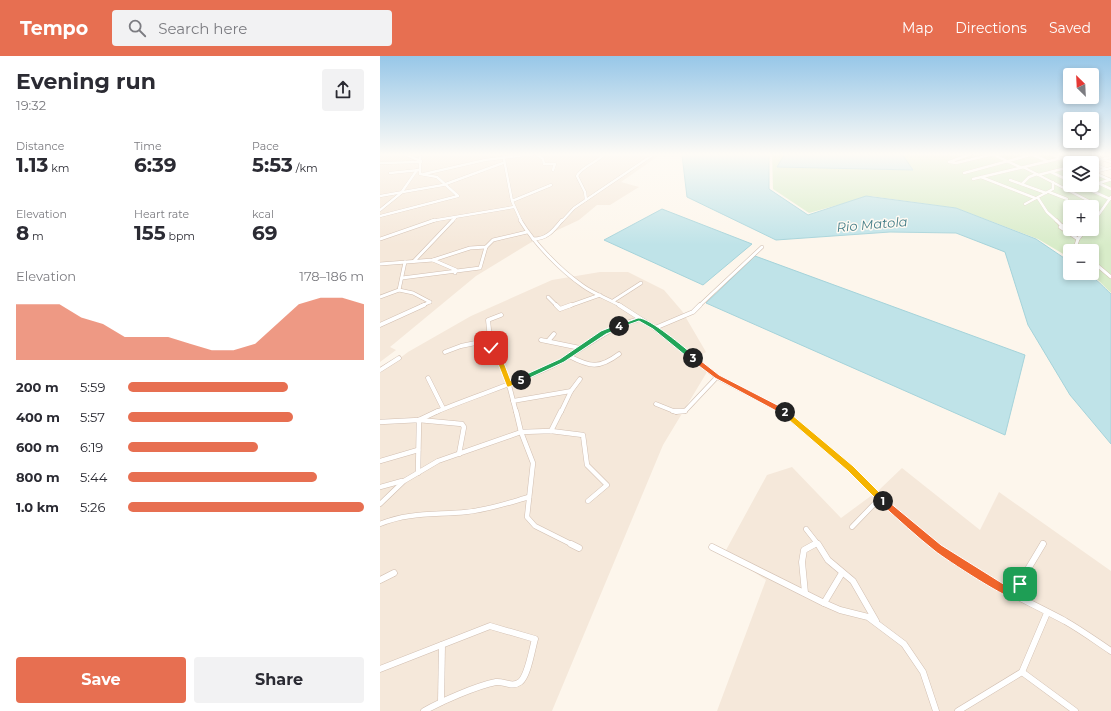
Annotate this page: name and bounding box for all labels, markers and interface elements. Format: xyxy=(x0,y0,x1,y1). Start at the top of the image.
search box xyxy=(112,10,392,46)
text: Tempo xyxy=(20,17,88,40)
icon: search xyxy=(126,17,148,39)
text: Search here xyxy=(158,19,247,38)
text: Map xyxy=(902,19,933,37)
text: Directions xyxy=(955,19,1027,37)
text: Saved xyxy=(1049,19,1091,37)
text: Evening run xyxy=(16,68,156,95)
north arrow xyxy=(1063,68,1099,104)
map controls xyxy=(1063,68,1099,280)
button: share xyxy=(322,69,364,111)
text: 19:32 xyxy=(16,97,46,113)
button: locate xyxy=(1063,112,1099,148)
text: Distance xyxy=(16,139,64,153)
text: Time xyxy=(134,139,162,153)
text: Pace xyxy=(252,139,279,153)
text: 1.13 xyxy=(16,153,48,177)
text: 6:39 xyxy=(134,153,177,177)
text: 5:53 xyxy=(252,153,293,177)
button: layers xyxy=(1063,156,1099,192)
text: km xyxy=(48,161,69,175)
text: /km xyxy=(293,161,318,175)
button: + xyxy=(1063,200,1099,236)
text: Elevation xyxy=(16,207,67,221)
text: Heart rate xyxy=(134,207,189,221)
text: kcal xyxy=(252,207,274,221)
water label: Rio Matola xyxy=(836,213,908,235)
text: 8 xyxy=(16,221,29,245)
text: 155 xyxy=(134,221,166,245)
text: 69 xyxy=(252,221,277,245)
text: m xyxy=(29,229,44,243)
text: bpm xyxy=(166,229,195,243)
button: − xyxy=(1063,244,1099,280)
text: Elevation xyxy=(16,268,76,284)
text: 178–186 m xyxy=(299,268,364,284)
pin: 4 xyxy=(609,316,629,336)
text: 4 xyxy=(615,319,623,333)
pin xyxy=(474,331,508,365)
icon: check xyxy=(480,337,502,359)
pin: 3 xyxy=(683,348,703,368)
text: 3 xyxy=(690,351,696,365)
pin: 5 xyxy=(511,370,531,390)
text: 5 xyxy=(518,373,524,387)
text: 200 m xyxy=(16,379,59,395)
text: 5:59 xyxy=(80,379,105,395)
pin: 2 xyxy=(775,402,795,422)
text: 2 xyxy=(782,405,788,419)
text: 400 m xyxy=(16,409,60,425)
text: 5:57 xyxy=(80,409,105,425)
text: 600 m xyxy=(16,439,59,455)
text: 6:19 xyxy=(80,439,103,455)
text: 800 m xyxy=(16,469,60,485)
text: 5:44 xyxy=(80,469,107,485)
pin: 1 xyxy=(873,491,893,511)
text: 1 xyxy=(881,494,885,508)
text: 1.0 km xyxy=(16,499,59,515)
text: 5:26 xyxy=(80,499,105,515)
pin xyxy=(1003,567,1037,601)
icon: arrive xyxy=(1009,573,1031,595)
button: Save xyxy=(16,657,186,703)
button: Share xyxy=(194,657,364,703)

